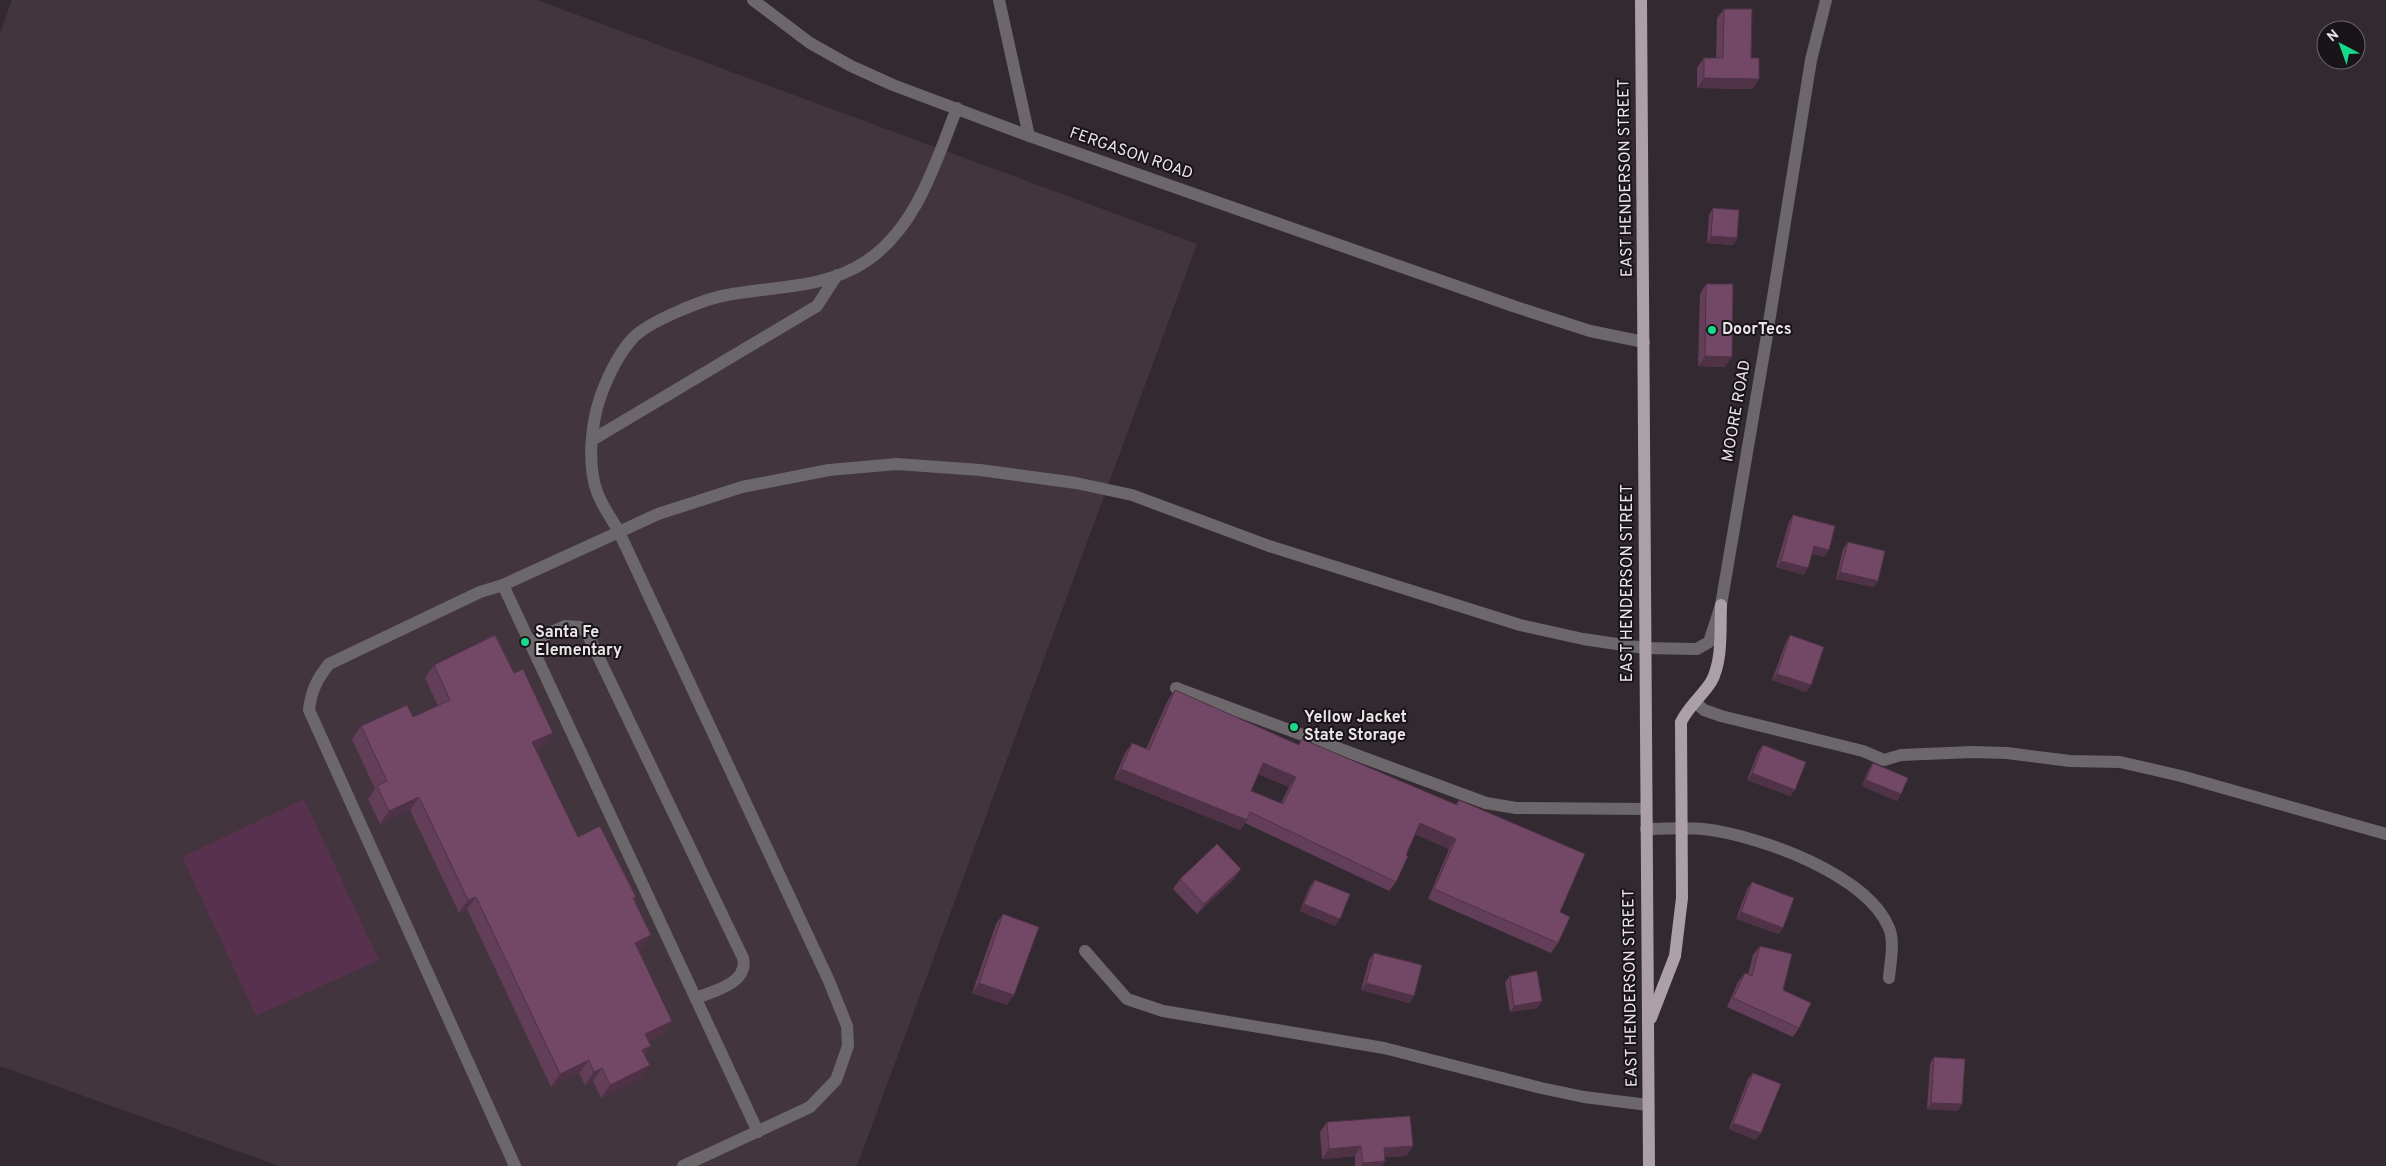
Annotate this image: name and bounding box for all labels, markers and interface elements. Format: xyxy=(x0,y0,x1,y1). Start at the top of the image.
north arrow xyxy=(2316,20,2366,70)
text: N xyxy=(2324,27,2343,46)
street label: EAST HENDERSON STREET xyxy=(1614,79,1638,277)
street label: FERGASON ROAD xyxy=(1067,123,1195,185)
place label: DoorTecs xyxy=(1722,320,1792,340)
marker: DoorTecs xyxy=(1706,324,1718,336)
street label: MOORE ROAD xyxy=(1718,358,1756,464)
street label: EAST HENDERSON STREET xyxy=(1618,484,1638,682)
place label: Santa Fe Elementary xyxy=(535,623,622,661)
marker: Santa Fe Elementary xyxy=(519,636,531,648)
place label: Yellow Jacket State Storage xyxy=(1304,708,1407,746)
marker: Yellow Jacket State Storage xyxy=(1288,721,1300,733)
street label: EAST HENDERSON STREET xyxy=(1619,889,1643,1087)

